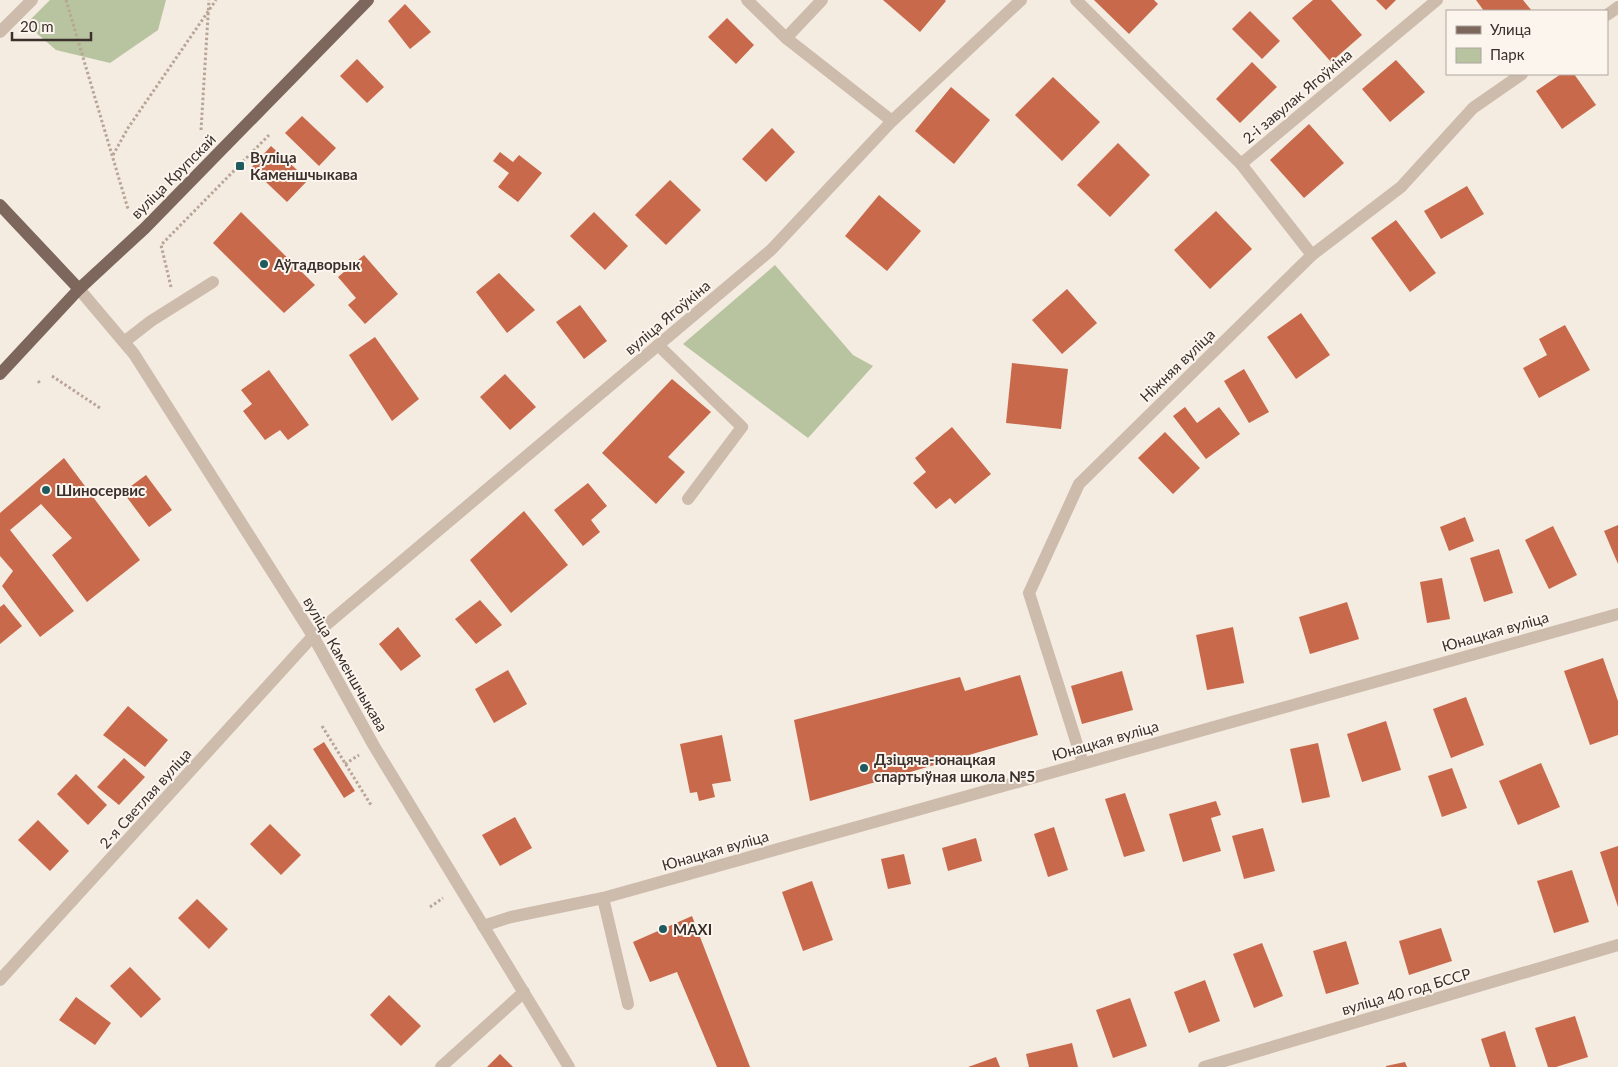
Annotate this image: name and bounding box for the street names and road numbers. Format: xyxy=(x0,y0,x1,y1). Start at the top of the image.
street label: 2-і завулак Ягоўкіна xyxy=(1239,45,1355,147)
street label: вуліца Крупскай xyxy=(127,130,219,222)
street label: вуліца Ягоўкіна xyxy=(621,276,713,358)
street label: Ніжняя вуліца xyxy=(1136,325,1218,405)
street label: вуліца Каменшчыкава xyxy=(300,594,392,734)
street label: Юнацкая вуліца xyxy=(1440,607,1550,655)
street label: Юнацкая вуліца xyxy=(1050,716,1160,764)
street label: 2-я Светлая вуліца xyxy=(95,744,195,852)
street label: Юнацкая вуліца xyxy=(660,826,770,874)
street label: вуліца 40 год БССР xyxy=(1339,964,1473,1018)

